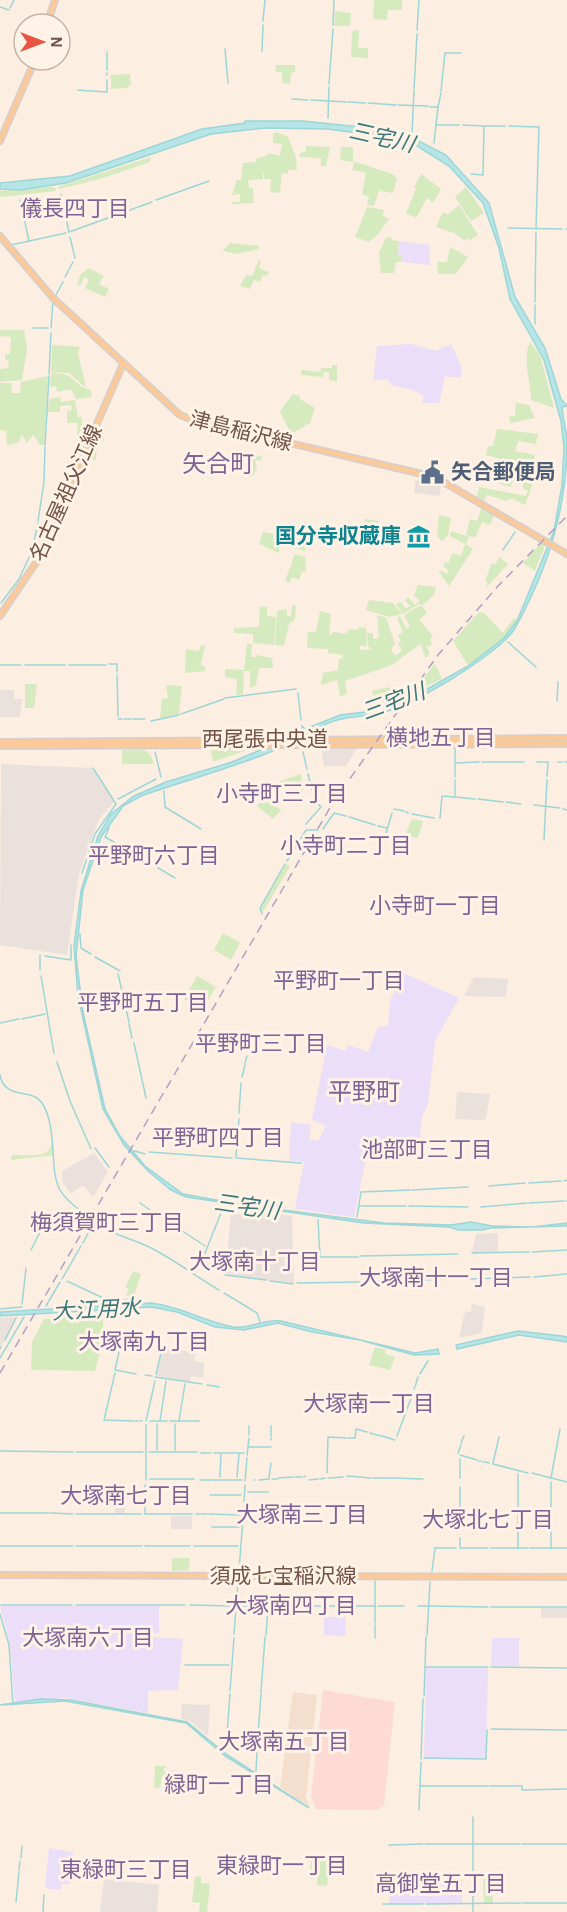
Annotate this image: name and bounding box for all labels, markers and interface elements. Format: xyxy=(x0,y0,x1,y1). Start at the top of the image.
north arrow xyxy=(12,12,72,72)
text: N xyxy=(48,36,64,48)
water label: 三宅川 xyxy=(347,119,419,157)
district label: 儀長四丁目 xyxy=(20,197,130,220)
street label: 津島稲沢線 xyxy=(187,408,295,454)
street label: 名古屋祖父江線 xyxy=(26,421,106,565)
district label: 矢合町 xyxy=(182,451,254,477)
public building icon: 矢合郵便局 xyxy=(420,459,446,485)
place label: 矢合郵便局 xyxy=(451,461,556,483)
museum icon: 国分寺収蔵庫 xyxy=(406,523,432,549)
place label: 国分寺収蔵庫 xyxy=(275,525,401,547)
water label: 三宅川 xyxy=(358,679,430,724)
district label: 横地五丁目 xyxy=(386,726,496,749)
street label: 西尾張中央道 xyxy=(202,728,328,750)
district label: 小寺町三丁目 xyxy=(216,782,348,805)
district label: 小寺町二丁目 xyxy=(280,834,412,857)
district label: 平野町六丁目 xyxy=(88,844,220,867)
district label: 小寺町一丁目 xyxy=(369,894,501,917)
district label: 平野町一丁目 xyxy=(273,970,405,992)
district label: 平野町五丁目 xyxy=(77,992,209,1014)
district label: 平野町三丁目 xyxy=(195,1033,327,1055)
district label: 平野町 xyxy=(328,1080,400,1105)
district label: 平野町四丁目 xyxy=(152,1127,284,1149)
district label: 池部町三丁目 xyxy=(361,1138,493,1161)
water label: 三宅川 xyxy=(213,1191,283,1223)
district label: 梅須賀町三丁目 xyxy=(30,1211,184,1234)
district label: 大塚南十丁目 xyxy=(189,1250,321,1273)
district label: 大塚南十一丁目 xyxy=(359,1266,513,1289)
water label: 大江用水 xyxy=(51,1296,143,1323)
district label: 大塚南九丁目 xyxy=(78,1330,210,1353)
district label: 大塚南一丁目 xyxy=(303,1392,435,1415)
district label: 大塚南七丁目 xyxy=(60,1484,192,1507)
district label: 大塚南三丁目 xyxy=(236,1503,368,1526)
district label: 大塚北七丁目 xyxy=(422,1508,554,1531)
street label: 須成七宝稲沢線 xyxy=(210,1565,357,1587)
district label: 大塚南四丁目 xyxy=(225,1594,357,1617)
district label: 大塚南六丁目 xyxy=(22,1626,154,1649)
district label: 大塚南五丁目 xyxy=(218,1730,350,1753)
district label: 緑町一丁目 xyxy=(164,1773,274,1796)
district label: 東緑町一丁目 xyxy=(216,1854,348,1877)
district label: 東緑町三丁目 xyxy=(60,1858,192,1881)
district label: 高御堂五丁目 xyxy=(375,1872,507,1895)

